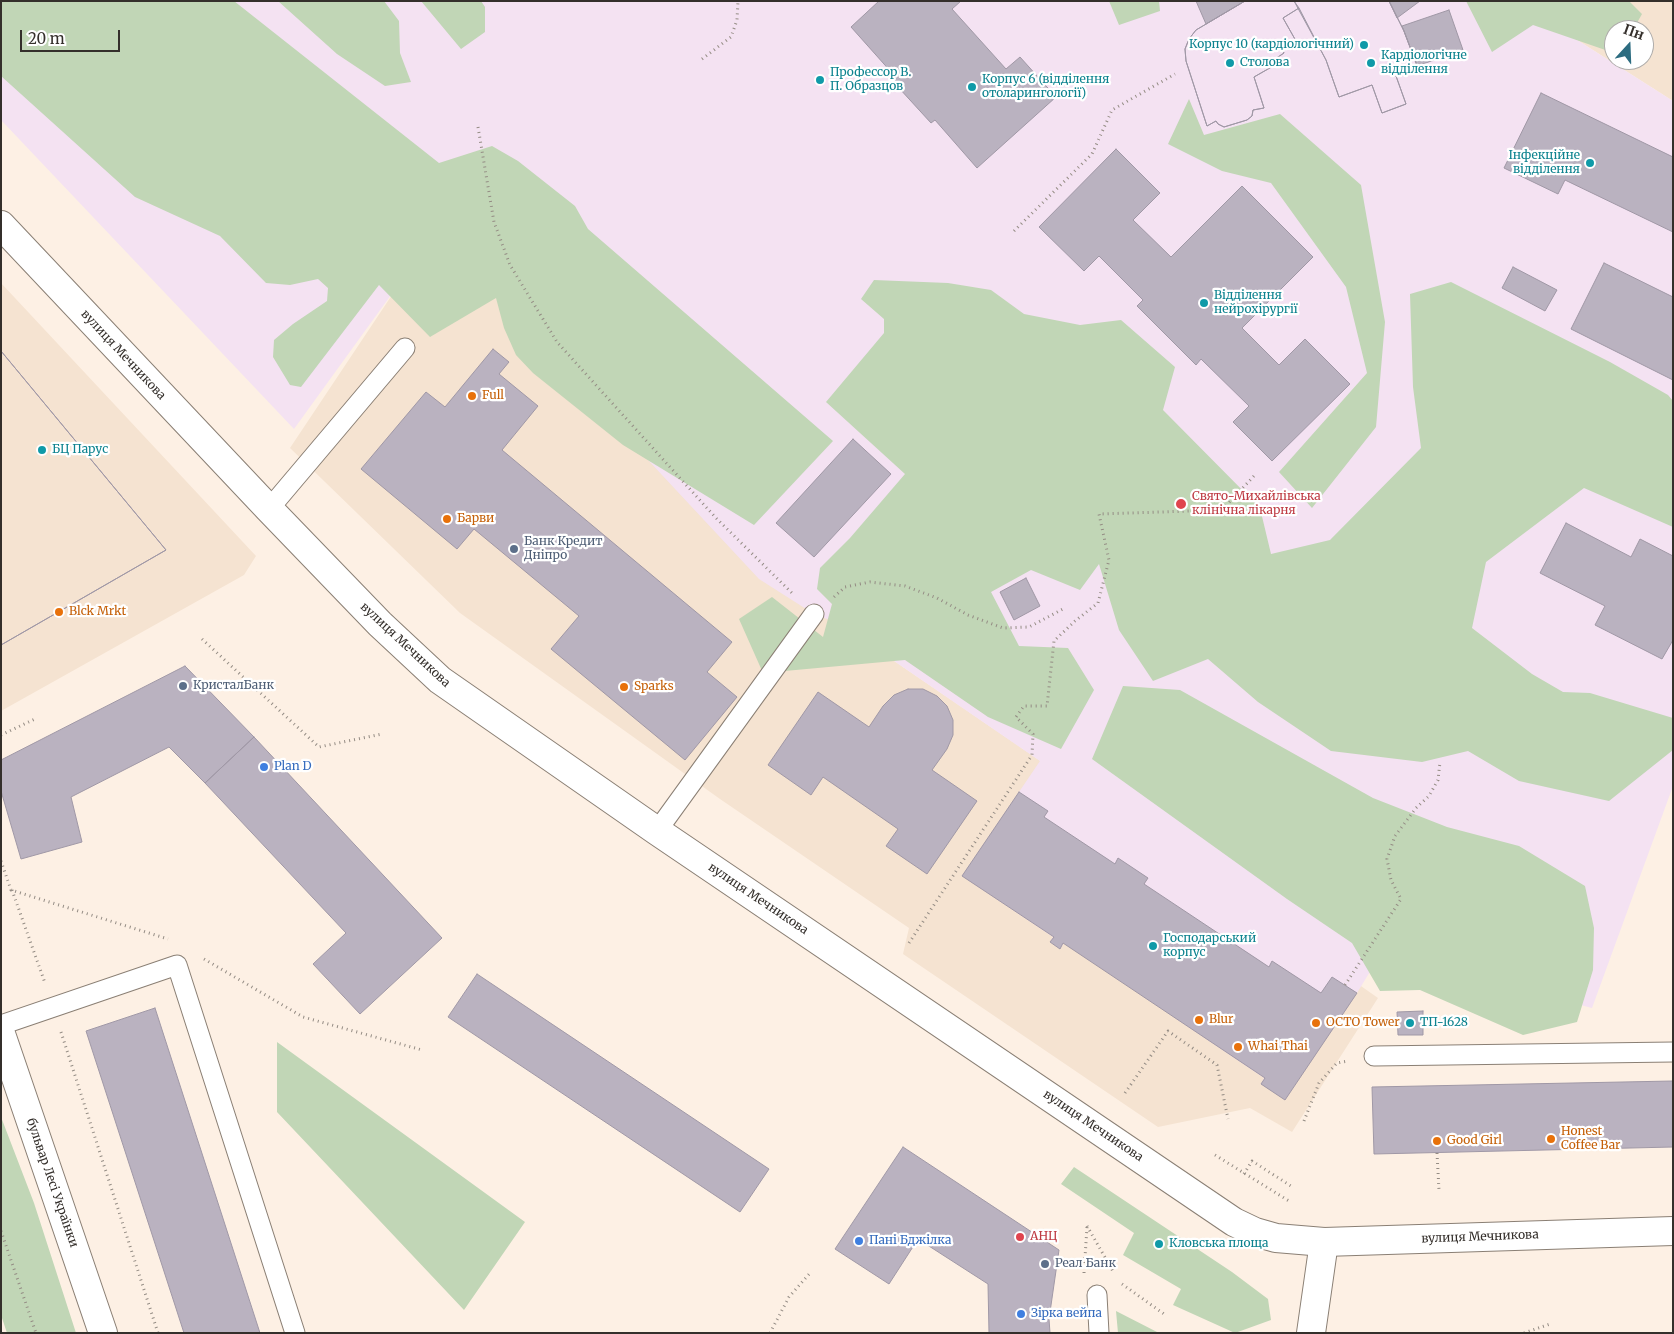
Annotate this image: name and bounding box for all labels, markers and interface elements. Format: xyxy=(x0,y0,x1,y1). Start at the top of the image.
scale bar xyxy=(22,20,122,52)
north arrow xyxy=(1604,20,1654,70)
text: Пн xyxy=(1621,20,1647,44)
text: 20 m xyxy=(28,29,65,48)
place label: Корпус 10 (кардіологічний) xyxy=(1189,38,1354,52)
marker: Корпус 10 (кардіологічний) xyxy=(1358,39,1370,51)
place label: Кардіологічне відділення xyxy=(1381,49,1467,77)
place label: Столова xyxy=(1240,56,1289,70)
marker: Столова xyxy=(1224,57,1236,69)
marker: Кардіологічне відділення xyxy=(1365,57,1377,69)
place label: Профессор В. П. Образцов xyxy=(830,66,911,94)
place label: Корпус 6 (відділення отоларингології) xyxy=(982,73,1109,101)
marker: Профессор В. П. Образцов xyxy=(814,74,826,86)
marker: Корпус 6 (відділення отоларингології) xyxy=(966,81,978,93)
place label: Інфекційне відділення xyxy=(1509,149,1580,177)
marker: Інфекційне відділення xyxy=(1584,157,1596,169)
place label: Відділення нейрохірургії xyxy=(1214,289,1298,317)
marker: Відділення нейрохірургії xyxy=(1198,297,1210,309)
street label: вулиця Мечникова xyxy=(78,307,168,403)
place label: Full xyxy=(482,389,504,403)
marker: Full xyxy=(466,390,478,402)
place label: БЦ Парус xyxy=(52,443,108,457)
marker: БЦ Парус xyxy=(36,444,48,456)
place label: Свято-Михайлівська клінічна лікарня xyxy=(1192,490,1321,518)
marker: Свято-Михайлівська клінічна лікарня xyxy=(1174,497,1188,511)
place label: Барви xyxy=(457,512,494,526)
marker: Барви xyxy=(441,513,453,525)
place label: Банк Кредит Дніпро xyxy=(524,535,602,563)
marker: Банк Кредит Дніпро xyxy=(508,543,520,555)
street label: вулиця Мечникова xyxy=(357,600,453,690)
place label: Blck Mrkt xyxy=(69,605,126,619)
marker: Blck Mrkt xyxy=(53,606,65,618)
place label: КристалБанк xyxy=(193,679,274,693)
marker: КристалБанк xyxy=(177,680,189,692)
place label: Sparks xyxy=(634,680,674,694)
marker: Sparks xyxy=(618,681,630,693)
place label: Plan D xyxy=(274,760,312,774)
marker: Plan D xyxy=(258,761,270,773)
street label: вулиця Мечникова xyxy=(705,860,811,938)
place label: Господарський корпус xyxy=(1163,932,1256,960)
marker: Господарський корпус xyxy=(1147,940,1159,952)
place label: Blur xyxy=(1209,1013,1233,1027)
marker: Blur xyxy=(1193,1014,1205,1026)
place label: OCTO Tower xyxy=(1326,1016,1400,1030)
place label: ТП-1628 xyxy=(1420,1016,1468,1030)
marker: OCTO Tower xyxy=(1310,1017,1322,1029)
marker: ТП-1628 xyxy=(1404,1017,1416,1029)
place label: Whai Thai xyxy=(1248,1040,1308,1054)
marker: Whai Thai xyxy=(1232,1041,1244,1053)
street label: вулиця Мечникова xyxy=(1040,1087,1146,1165)
street label: бульвар Лесі Українки xyxy=(23,1117,81,1249)
place label: Honest Coffee Bar xyxy=(1561,1125,1621,1153)
marker: Honest Coffee Bar xyxy=(1545,1133,1557,1145)
place label: Good Girl xyxy=(1447,1134,1502,1148)
marker: Good Girl xyxy=(1431,1135,1443,1147)
street label: вулиця Мечникова xyxy=(1421,1228,1539,1246)
place label: АНЦ xyxy=(1030,1230,1058,1244)
marker: АНЦ xyxy=(1014,1231,1026,1243)
place label: Пані Бджілка xyxy=(869,1234,951,1248)
marker: Пані Бджілка xyxy=(853,1235,865,1247)
place label: Кловська площа xyxy=(1169,1237,1268,1251)
marker: Кловська площа xyxy=(1153,1238,1165,1250)
place label: Реал Банк xyxy=(1055,1257,1116,1271)
marker: Реал Банк xyxy=(1039,1258,1051,1270)
place label: Зірка вейпа xyxy=(1031,1307,1102,1321)
marker: Зірка вейпа xyxy=(1015,1308,1027,1320)

